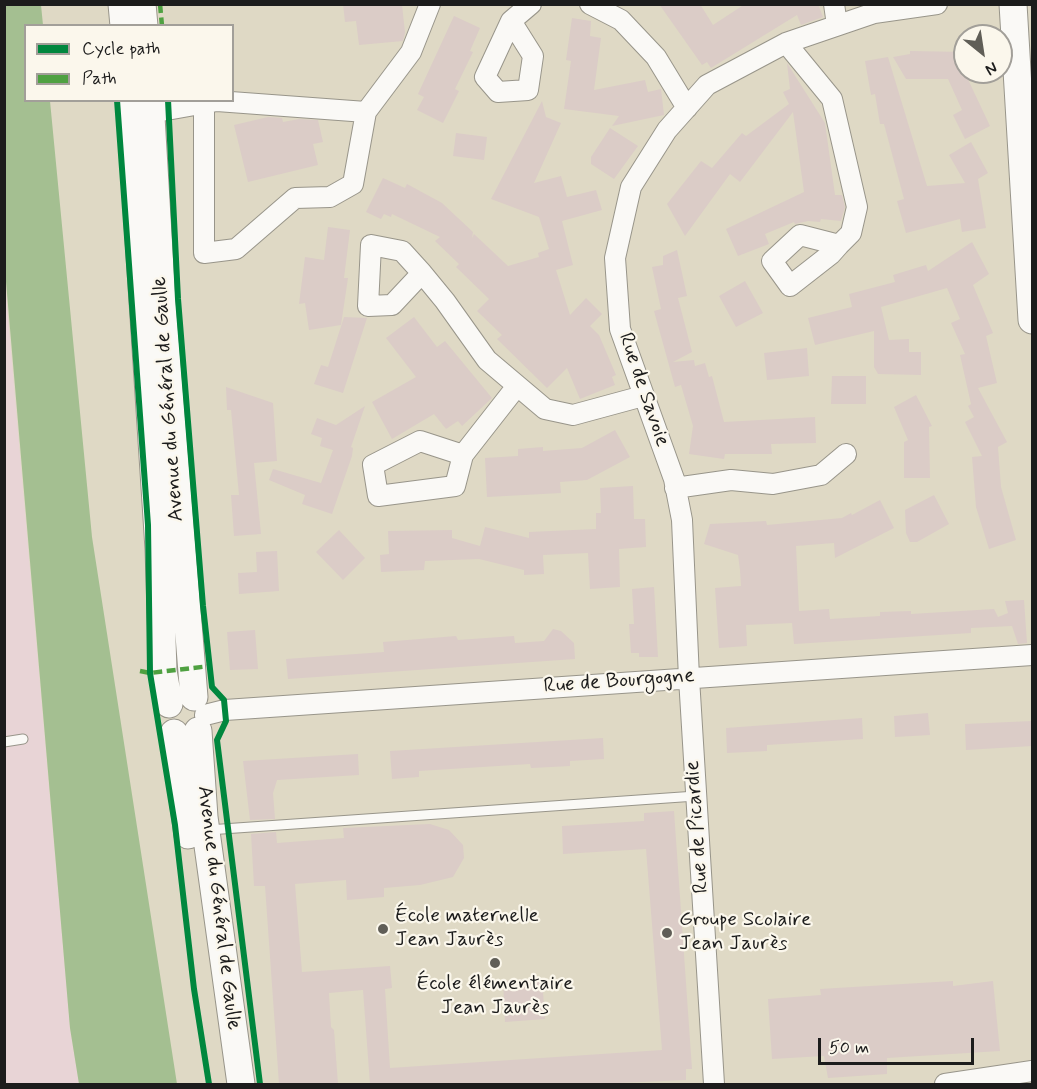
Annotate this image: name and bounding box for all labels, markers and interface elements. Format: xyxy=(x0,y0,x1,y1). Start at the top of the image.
legend xyxy=(24,24,234,102)
north arrow xyxy=(953,24,1013,84)
text: Cycle path xyxy=(82,37,160,61)
text: N xyxy=(981,57,1001,80)
text: Path xyxy=(82,67,117,91)
street label: Avenue du Général de Gaulle xyxy=(148,276,190,522)
street label: Rue de Savoie xyxy=(612,330,674,450)
street label: Rue de Bourgogne xyxy=(543,664,695,700)
street label: Rue de Picardie xyxy=(681,760,715,894)
street label: Avenue du Général de Gaulle xyxy=(191,784,245,1032)
place label: École maternelle Jean Jaurès xyxy=(395,904,539,954)
place label: Groupe Scolaire Jean Jaurès xyxy=(679,908,811,958)
marker: École maternelle Jean Jaurès xyxy=(376,922,390,936)
marker: Groupe Scolaire Jean Jaurès xyxy=(660,926,674,940)
marker: École élémentaire Jean Jaurès xyxy=(488,956,502,970)
place label: École élémentaire Jean Jaurès xyxy=(417,972,573,1022)
scale bar xyxy=(821,1026,977,1064)
text: 50 m xyxy=(829,1036,869,1060)

